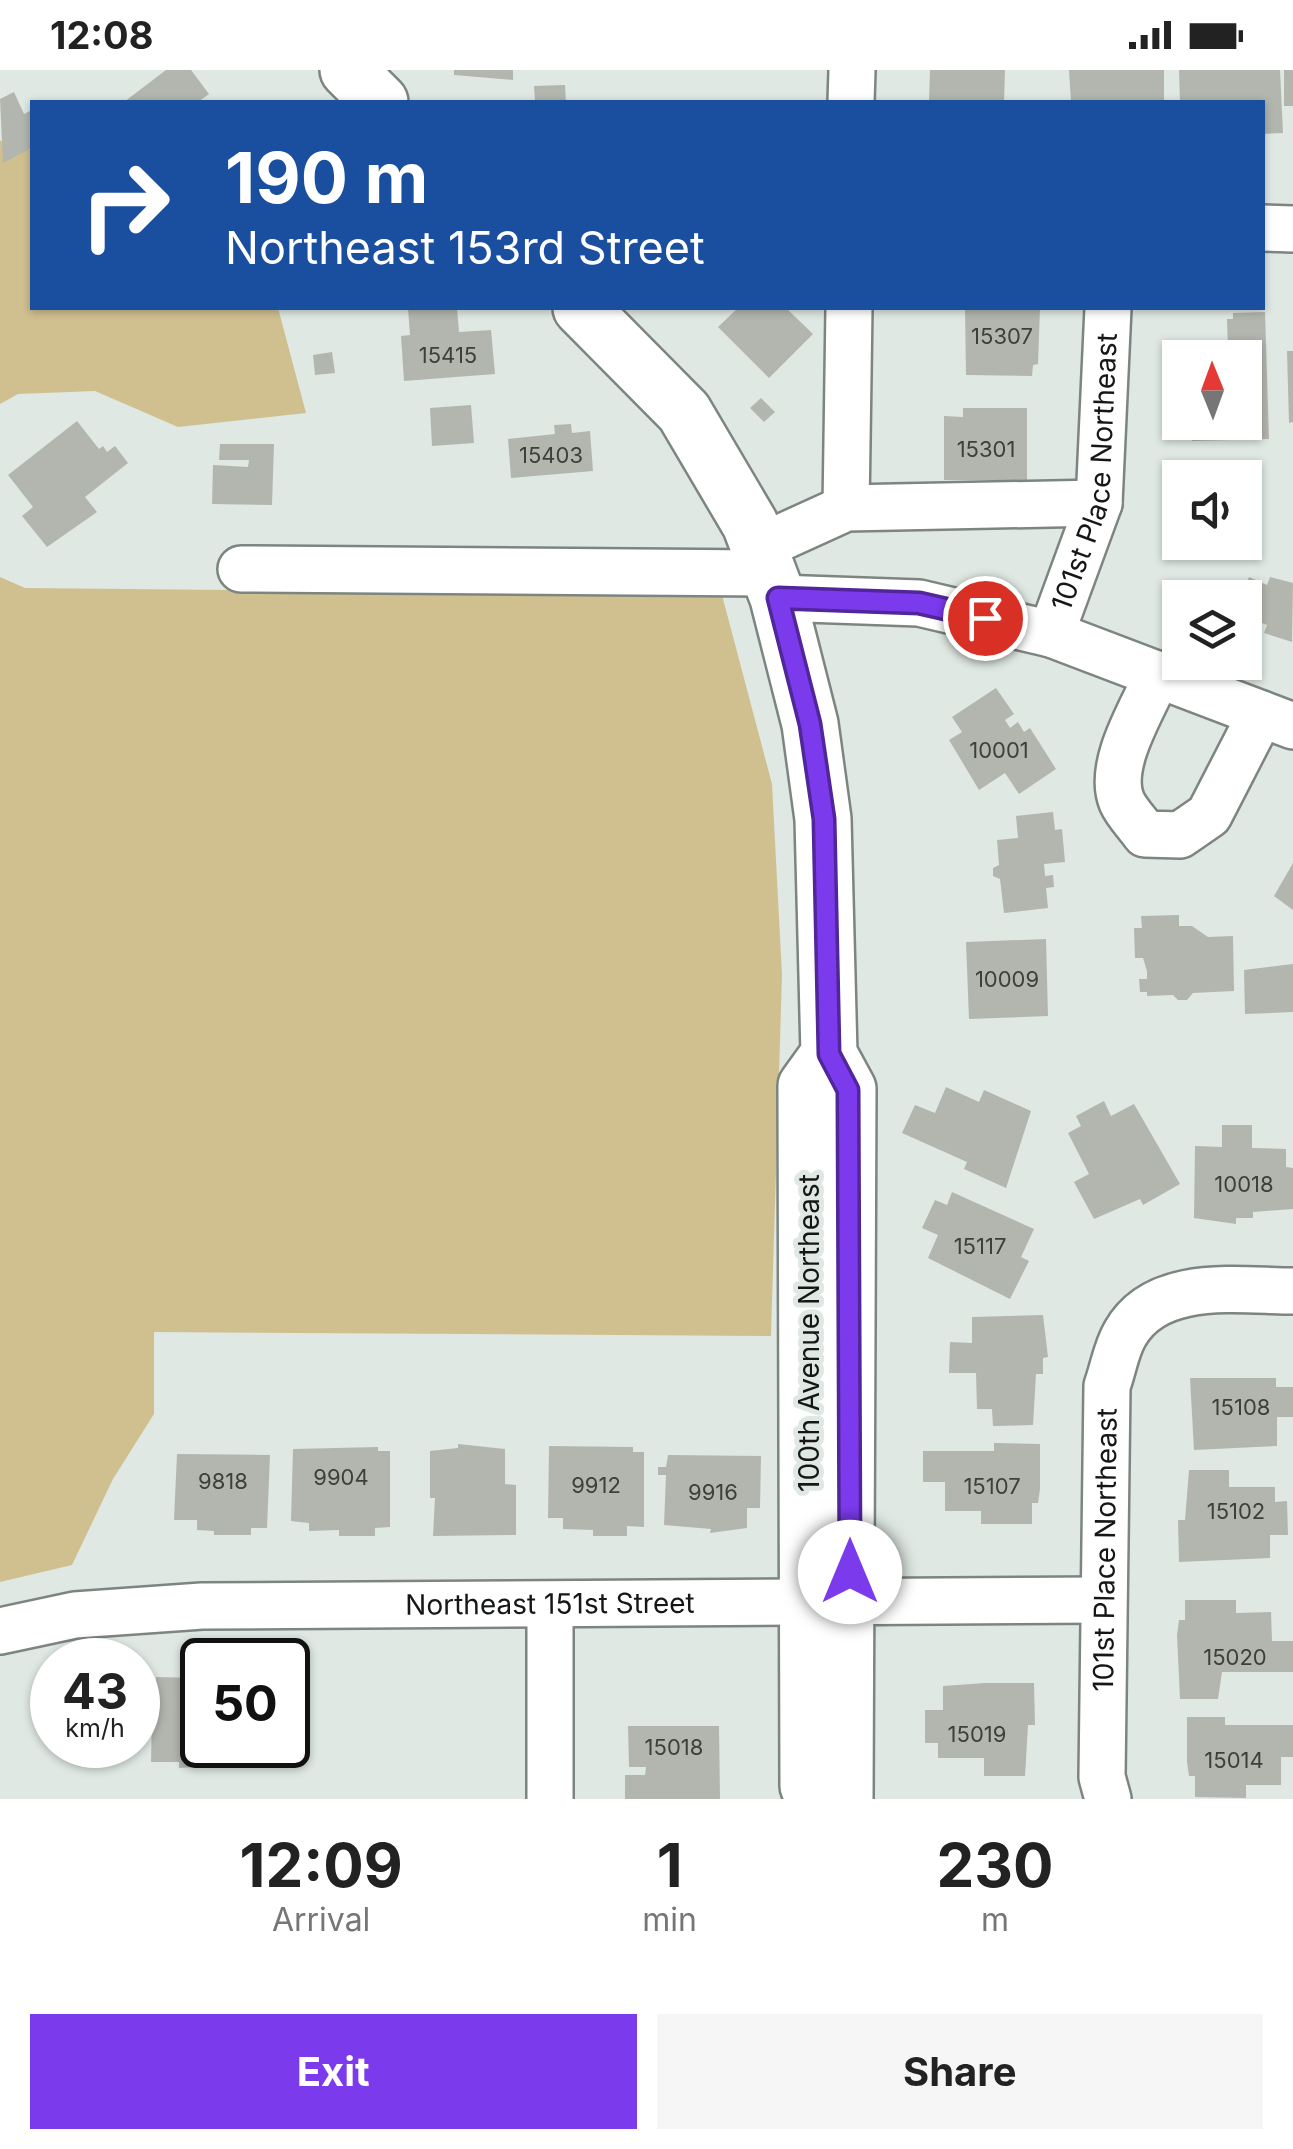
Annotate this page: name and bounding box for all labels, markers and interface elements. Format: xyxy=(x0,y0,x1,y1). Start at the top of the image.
text: 12:08 xyxy=(50,12,153,58)
text: 190 m xyxy=(225,135,428,220)
icon: right xyxy=(60,140,190,270)
text: Northeast 153rd Street xyxy=(225,220,705,275)
house number: 15307 xyxy=(971,323,1033,349)
street label: 101st Place Northeast xyxy=(1044,332,1124,615)
north arrow xyxy=(1162,340,1262,440)
map controls xyxy=(1162,340,1262,680)
house number: 15415 xyxy=(419,342,477,368)
house number: 15301 xyxy=(957,436,1015,462)
house number: 15403 xyxy=(519,442,583,468)
button: sound xyxy=(1162,460,1262,560)
pin xyxy=(943,576,1028,661)
button: layers xyxy=(1162,580,1262,680)
icon: arrive xyxy=(958,591,1013,646)
house number: 10001 xyxy=(969,737,1029,763)
house number: 10009 xyxy=(975,966,1039,992)
house number: 10018 xyxy=(1214,1171,1274,1197)
street label: 100th Avenue Northeast xyxy=(792,1174,826,1492)
house number: 15117 xyxy=(954,1233,1006,1259)
house number: 15108 xyxy=(1212,1394,1270,1420)
street label: 101st Place Northeast xyxy=(1086,1408,1124,1692)
house number: 9904 xyxy=(313,1464,369,1490)
house number: 9818 xyxy=(198,1468,248,1494)
house number: 9912 xyxy=(571,1472,621,1498)
house number: 15107 xyxy=(963,1473,1021,1499)
house number: 9916 xyxy=(688,1479,738,1505)
house number: 15102 xyxy=(1207,1498,1265,1524)
position arrow xyxy=(798,1520,902,1624)
street label: Northeast 151st Street xyxy=(405,1586,695,1622)
speed limit sign: 50 xyxy=(180,1638,310,1768)
house number: 15020 xyxy=(1203,1644,1267,1670)
text: 43 xyxy=(62,1661,128,1721)
text: km/h xyxy=(65,1713,125,1743)
house number: 15019 xyxy=(948,1721,1006,1747)
house number: 15018 xyxy=(645,1734,703,1760)
house number: 15014 xyxy=(1204,1747,1264,1773)
text: 12:09 xyxy=(240,1829,403,1901)
text: 1 xyxy=(657,1829,683,1901)
text: 230 xyxy=(936,1829,1053,1901)
text: Arrival xyxy=(272,1900,370,1939)
text: min xyxy=(642,1900,697,1939)
text: m xyxy=(981,1900,1009,1939)
button: Exit xyxy=(30,2014,637,2129)
button: Share xyxy=(657,2014,1263,2129)

